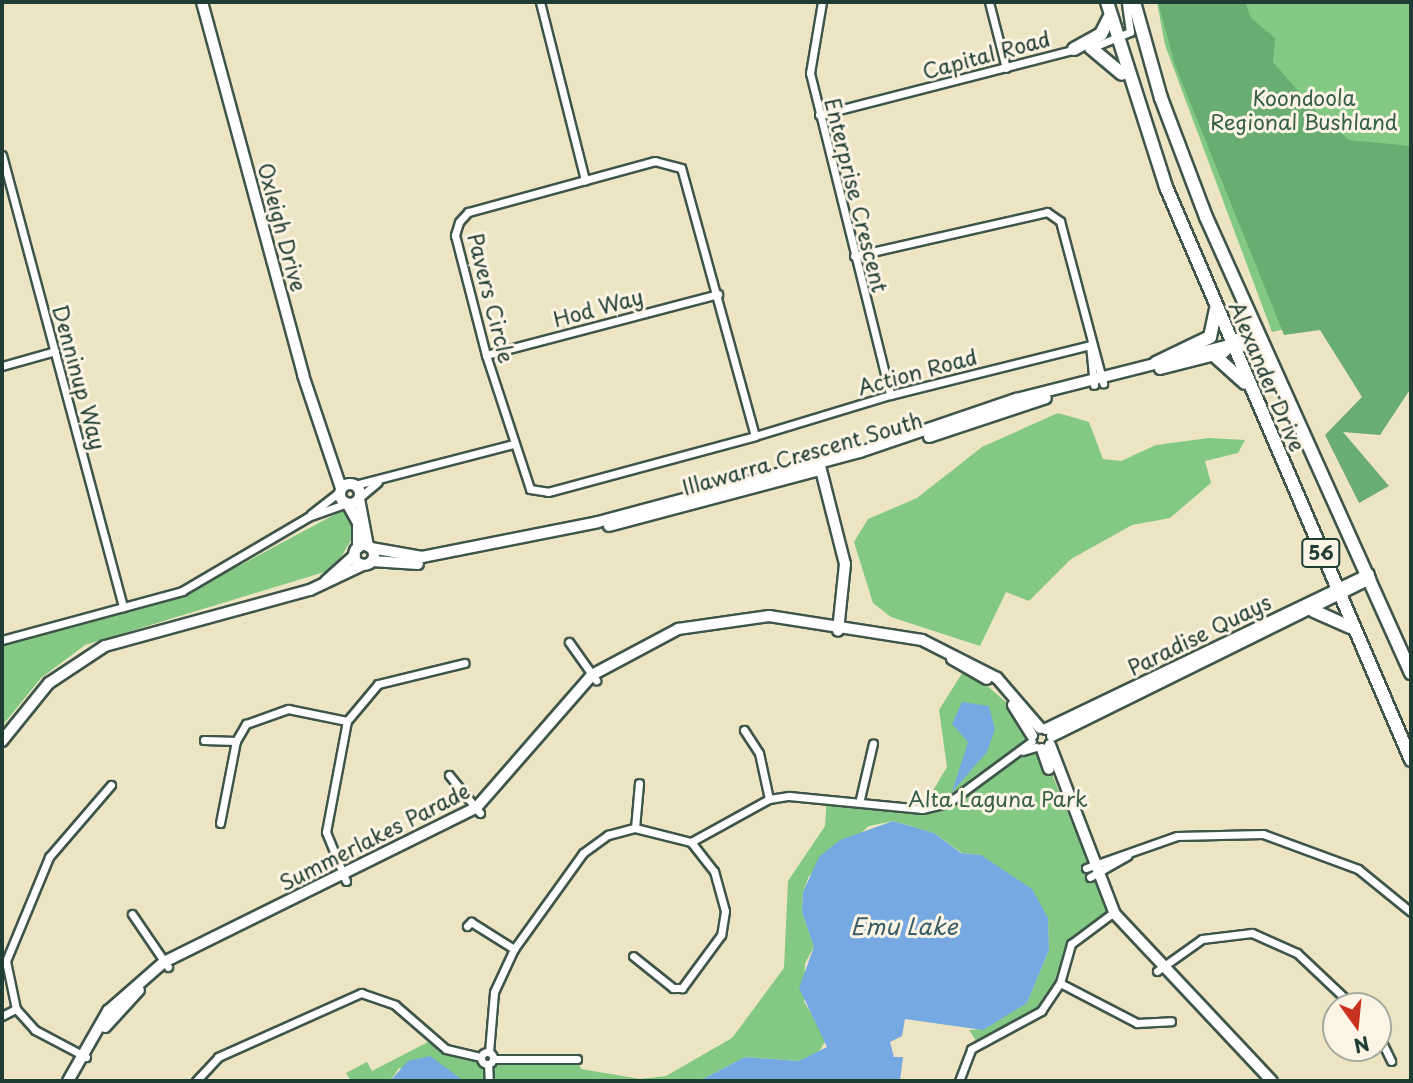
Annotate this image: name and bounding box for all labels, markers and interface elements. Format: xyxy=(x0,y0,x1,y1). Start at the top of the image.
street label: Capital Road xyxy=(919,25,1053,83)
park label: Koondoola Regional Bushland xyxy=(1211,84,1397,134)
street label: Enterprise Crescent xyxy=(821,95,893,295)
street label: Oxleigh Drive xyxy=(253,159,313,295)
street label: Pavers Circle xyxy=(464,231,520,365)
street label: Hod Way xyxy=(550,283,646,331)
street label: Alexander Drive xyxy=(1225,296,1311,456)
street label: Denninup Way xyxy=(49,302,111,452)
street label: Action Road xyxy=(855,343,979,399)
street label: Illawarra Crescent South xyxy=(678,406,926,500)
road number: 56 xyxy=(1300,538,1342,568)
street label: Paradise Quays xyxy=(1123,588,1275,680)
street label: Summerlakes Parade xyxy=(274,777,474,895)
park label: Alta Laguna Park xyxy=(908,785,1088,811)
water label: Emu Lake xyxy=(849,912,959,940)
north arrow xyxy=(1322,992,1392,1062)
text: N xyxy=(1351,1030,1373,1061)

